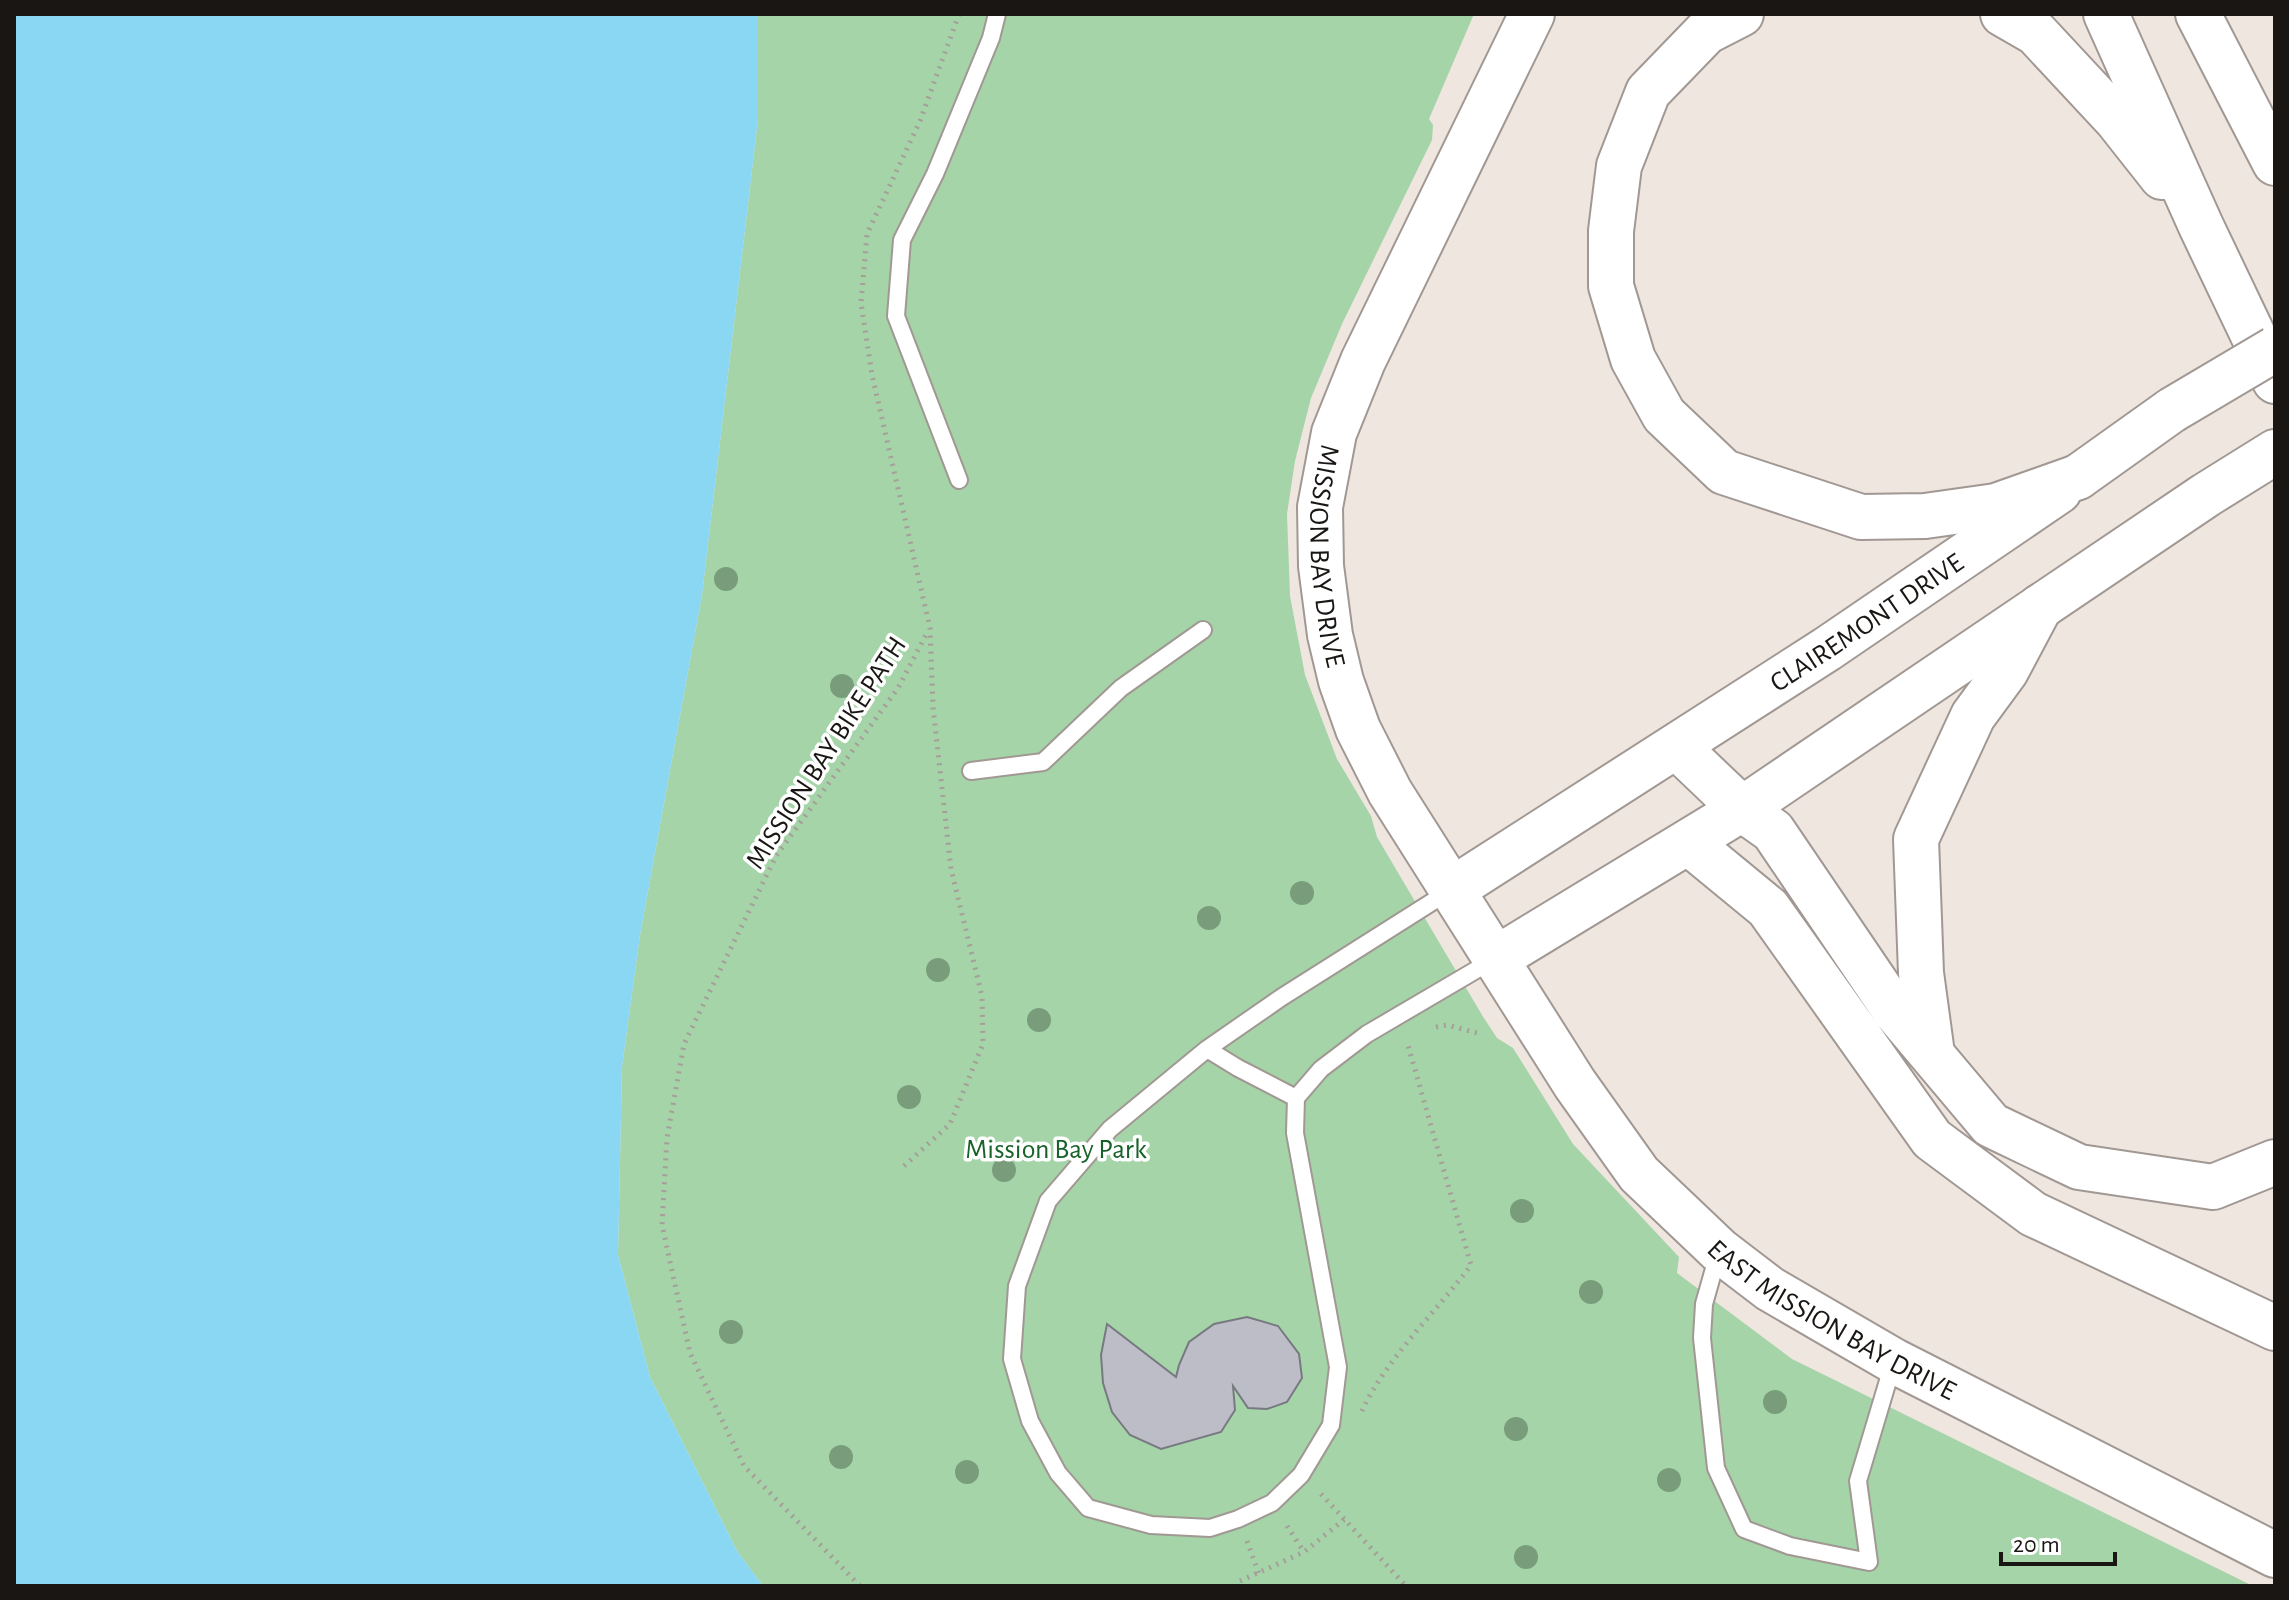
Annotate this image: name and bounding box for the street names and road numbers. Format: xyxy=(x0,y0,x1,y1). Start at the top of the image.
street label: MISSION BAY DRIVE xyxy=(1304,442,1349,670)
street label: CLAIREMONT DRIVE xyxy=(1766,549,1969,698)
street label: MISSION BAY BIKE PATH xyxy=(741,632,912,874)
street label: EAST MISSION BAY DRIVE xyxy=(1701,1235,1960,1406)

